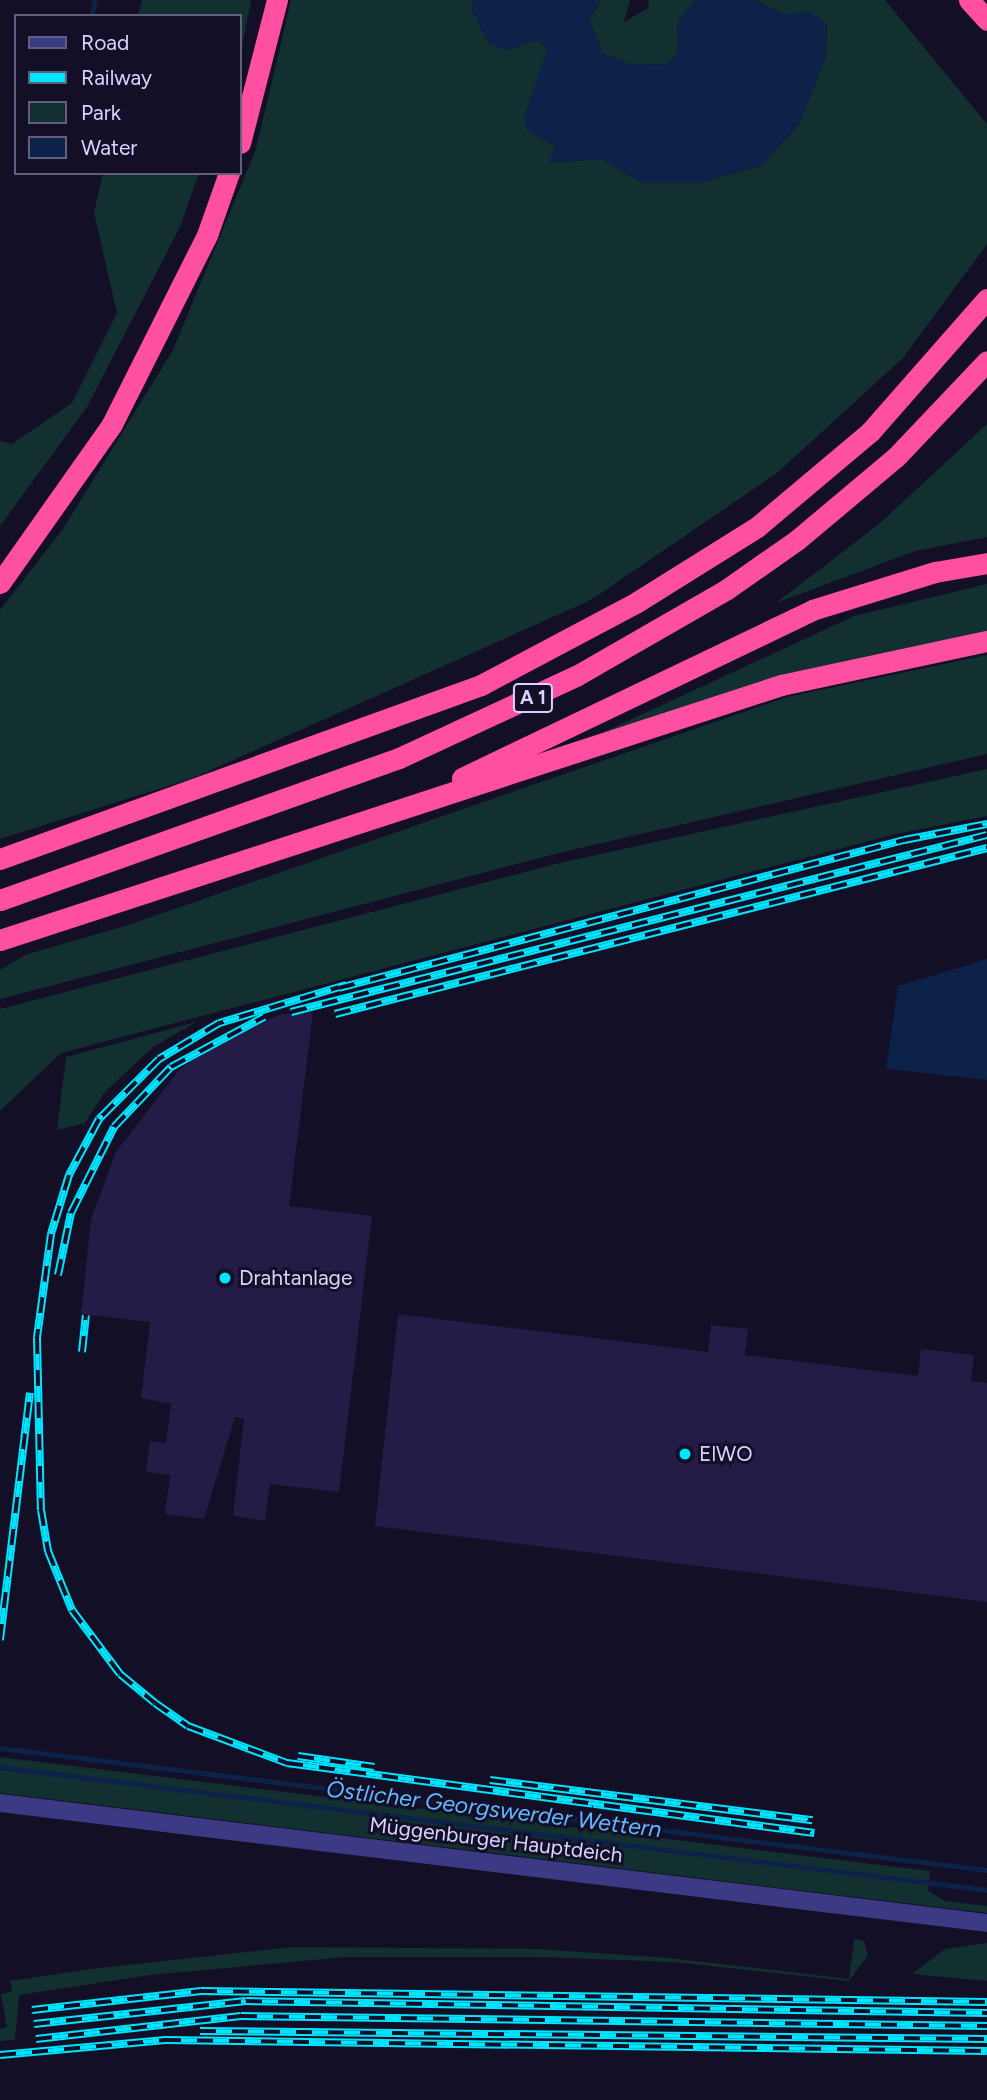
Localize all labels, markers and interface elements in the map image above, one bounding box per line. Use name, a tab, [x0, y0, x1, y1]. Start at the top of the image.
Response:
legend	[14, 14, 242, 175]
text: Road	[81, 30, 129, 55]
text: Railway	[81, 65, 152, 90]
text: Park	[81, 100, 121, 125]
text: Water	[81, 135, 137, 160]
road number: A 1	[512, 682, 554, 713]
place label: Drahtanlage	[239, 1265, 352, 1291]
marker: Drahtanlage	[217, 1270, 233, 1286]
place label: ElWO	[699, 1441, 753, 1467]
marker: ElWO	[677, 1446, 693, 1462]
water label: Östlicher Georgswerder Wettern	[325, 1775, 663, 1843]
street label: Müggenburger Hauptdeich	[368, 1812, 624, 1868]

